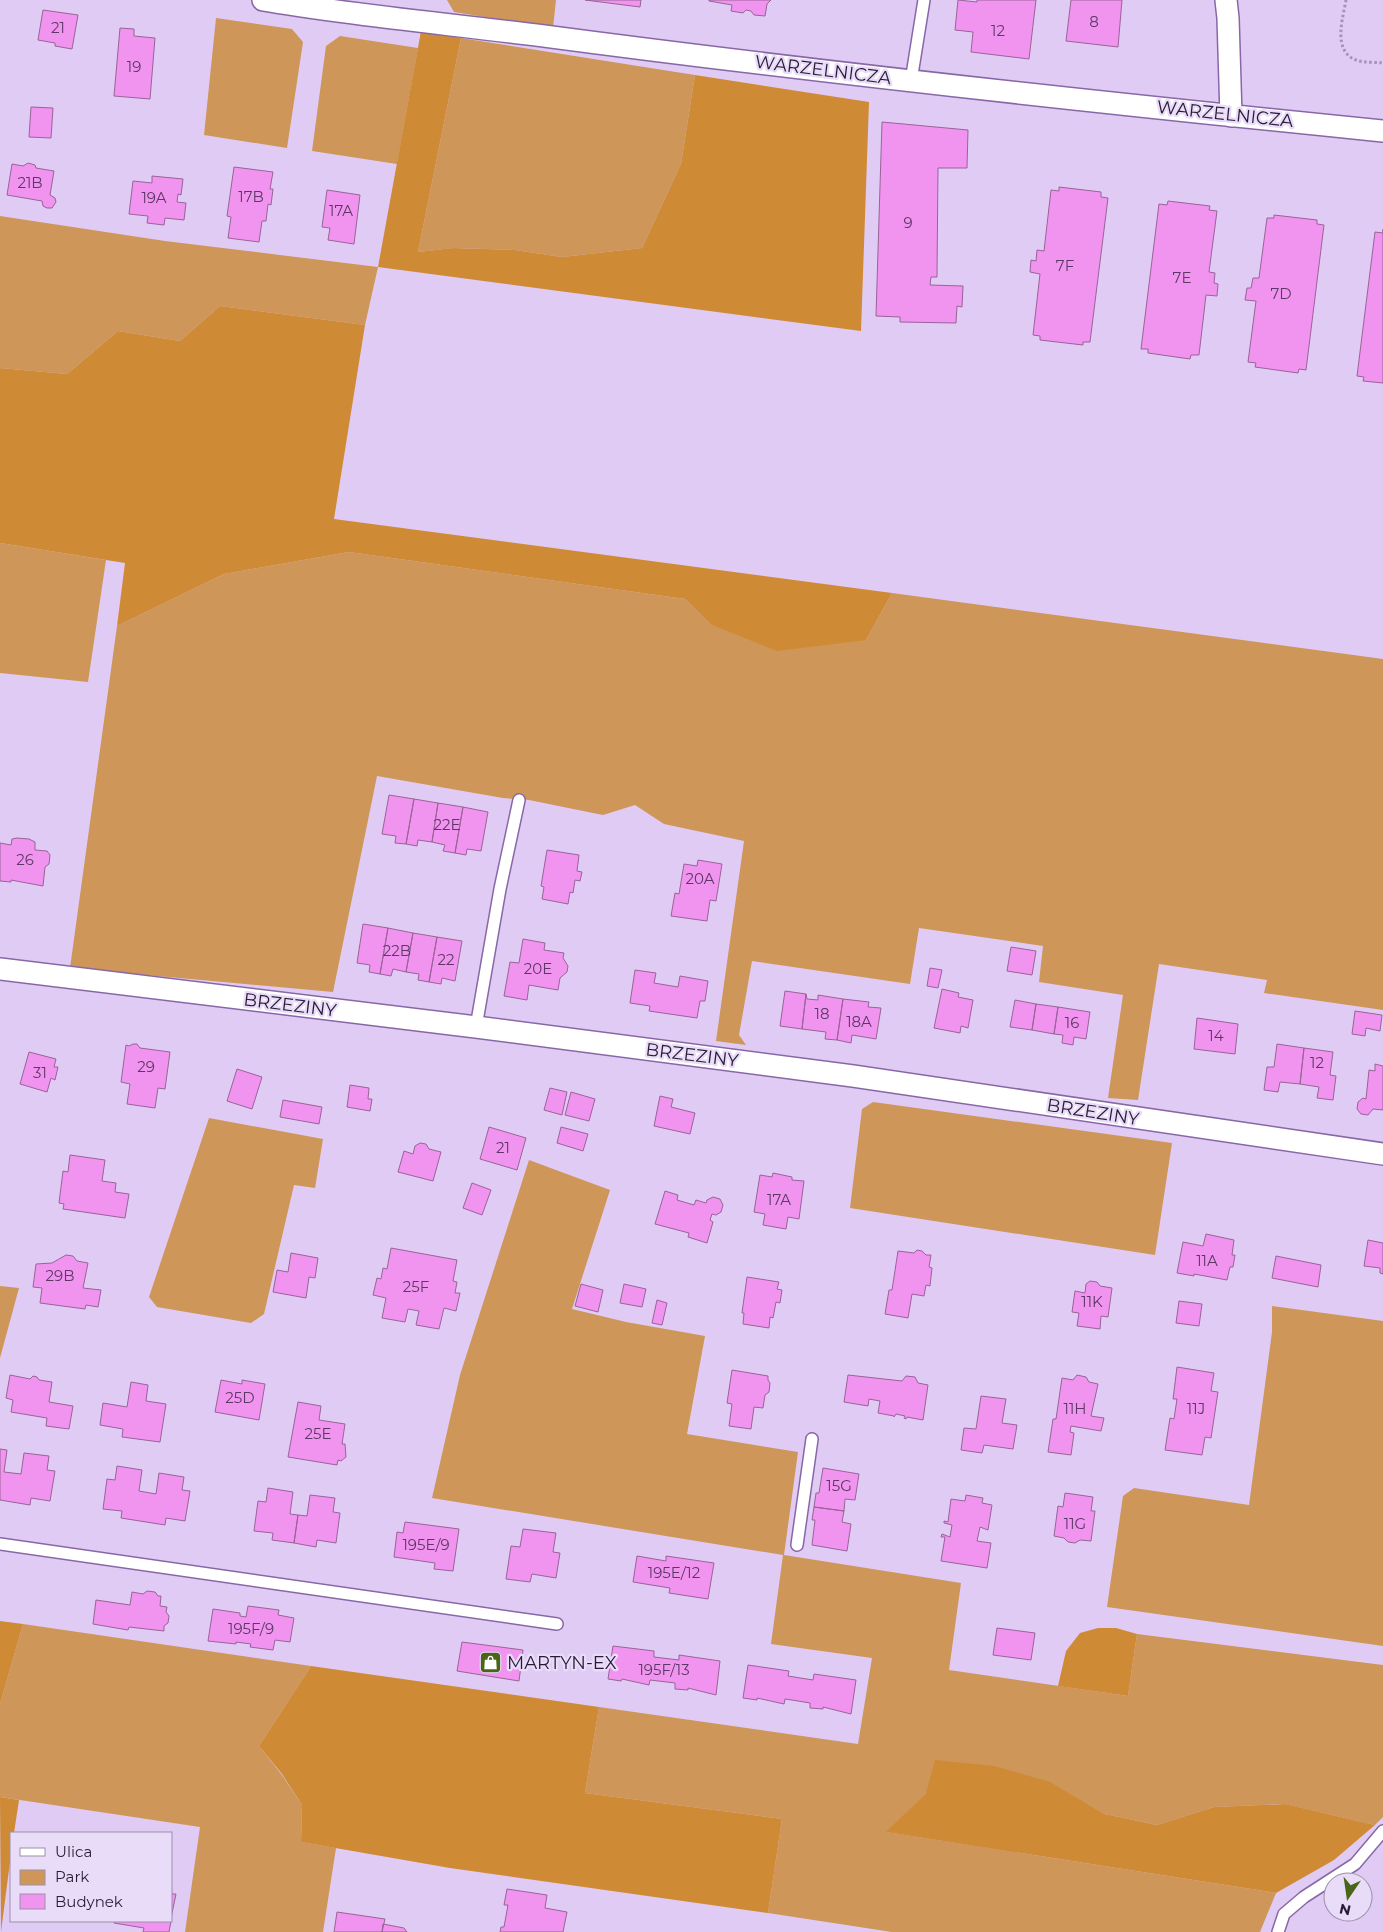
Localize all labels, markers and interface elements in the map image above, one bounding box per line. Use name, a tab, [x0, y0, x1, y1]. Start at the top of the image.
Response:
house number: 8	[1089, 12, 1099, 31]
house number: 21	[51, 18, 65, 37]
house number: 12	[991, 21, 1005, 40]
street label: WARZELNICZA	[754, 51, 892, 89]
house number: 19	[127, 57, 141, 76]
street label: WARZELNICZA	[1156, 96, 1294, 132]
house number: 21B	[17, 173, 43, 192]
house number: 17B	[238, 187, 264, 206]
house number: 19A	[141, 188, 167, 207]
house number: 17A	[329, 201, 353, 220]
house number: 9	[903, 213, 913, 232]
house number: 7F	[1056, 256, 1074, 275]
house number: 7E	[1173, 268, 1191, 287]
house number: 7D	[1270, 284, 1292, 303]
house number: 22E	[433, 815, 461, 834]
house number: 26	[16, 850, 34, 869]
house number: 20A	[685, 869, 715, 888]
house number: 22B	[383, 941, 411, 960]
house number: 22	[437, 950, 455, 969]
house number: 20E	[524, 959, 552, 978]
street label: BRZEZINY	[242, 988, 338, 1022]
house number: 18	[815, 1004, 830, 1023]
house number: 18A	[846, 1012, 872, 1031]
house number: 16	[1065, 1013, 1079, 1032]
house number: 14	[1208, 1026, 1224, 1045]
street label: BRZEZINY	[644, 1038, 740, 1072]
house number: 12	[1310, 1053, 1324, 1072]
house number: 29	[137, 1057, 155, 1076]
house number: 31	[33, 1063, 47, 1082]
street label: BRZEZINY	[1045, 1094, 1141, 1130]
house number: 21	[496, 1138, 510, 1157]
house number: 17A	[767, 1190, 791, 1209]
house number: 11A	[1196, 1251, 1218, 1270]
house number: 29B	[46, 1266, 74, 1285]
house number: 25F	[403, 1277, 429, 1296]
house number: 11K	[1081, 1292, 1103, 1311]
house number: 25D	[225, 1388, 255, 1407]
house number: 11H	[1063, 1399, 1087, 1418]
house number: 11J	[1187, 1399, 1205, 1418]
house number: 25E	[304, 1424, 332, 1443]
house number: 15G	[826, 1476, 852, 1495]
house number: 11G	[1064, 1514, 1086, 1533]
house number: 195E/9	[402, 1535, 450, 1554]
house number: 195E/12	[648, 1563, 700, 1582]
house number: 195F/9	[228, 1619, 274, 1638]
shop icon: MARTYN-EX	[479, 1651, 503, 1675]
place label: MARTYN-EX	[507, 1652, 617, 1674]
house number: 195F/13	[638, 1660, 690, 1679]
legend	[10, 1832, 172, 1922]
text: Ulica	[55, 1842, 92, 1861]
text: Park	[55, 1867, 89, 1886]
north arrow	[1323, 1872, 1373, 1922]
text: Budynek	[55, 1892, 123, 1911]
text: N	[1338, 1900, 1353, 1920]

